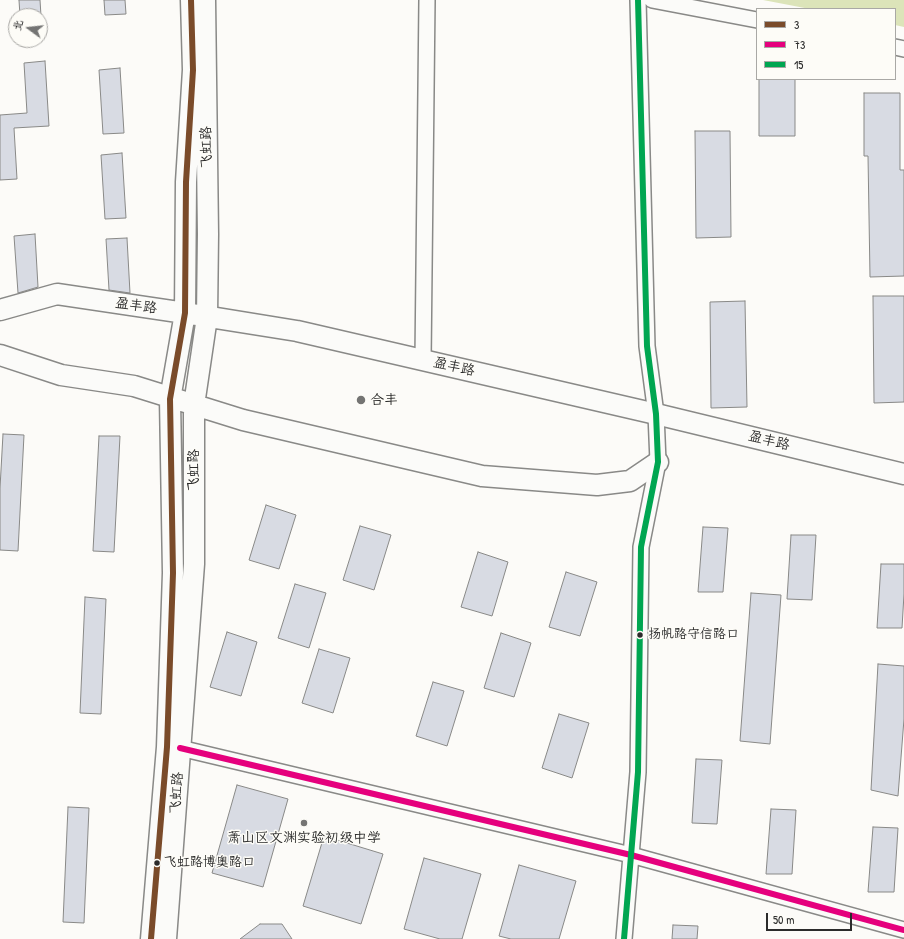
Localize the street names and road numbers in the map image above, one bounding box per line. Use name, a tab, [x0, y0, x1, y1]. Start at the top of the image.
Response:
street label: 飞虹路	[198, 126, 216, 168]
street label: 盈丰路	[114, 295, 158, 317]
street label: 盈丰路	[432, 354, 476, 380]
street label: 盈丰路	[747, 428, 791, 454]
street label: 飞虹路	[186, 449, 202, 491]
street label: 飞虹路	[167, 771, 187, 815]

